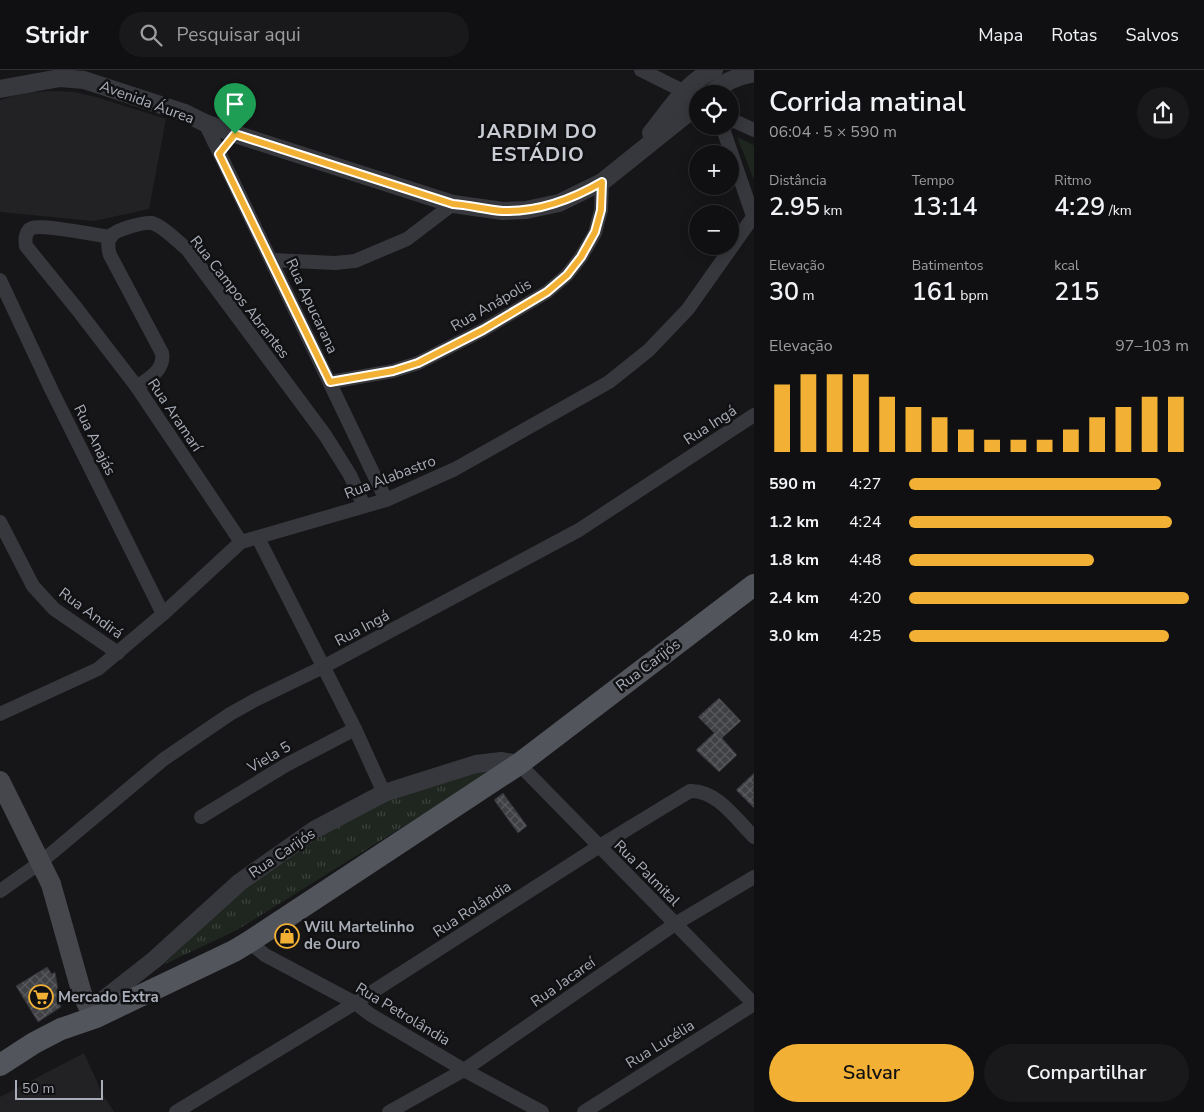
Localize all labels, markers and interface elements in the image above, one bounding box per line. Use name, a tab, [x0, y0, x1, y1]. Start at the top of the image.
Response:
search box	[119, 12, 469, 57]
text: Stridr	[25, 19, 89, 51]
icon: search	[137, 21, 165, 49]
text: Pesquisar aqui	[177, 22, 301, 48]
text: Mapa	[978, 23, 1023, 47]
text: Rotas	[1051, 23, 1097, 47]
text: Salvos	[1125, 23, 1179, 47]
street label: Avenida Áurea	[97, 76, 197, 128]
pin	[214, 83, 256, 134]
text: Corrida matinal	[769, 83, 965, 121]
map controls	[689, 85, 739, 255]
button: locate	[689, 85, 739, 135]
button: share	[1137, 87, 1189, 139]
icon: arrive	[221, 90, 249, 118]
district label: JARDIM DO ESTÁDIO	[477, 118, 598, 168]
text: 06:04 · 5 × 590 m	[769, 121, 897, 143]
button: +	[689, 145, 739, 195]
text: Distância	[769, 171, 827, 190]
text: Tempo	[912, 171, 954, 190]
text: Ritmo	[1054, 171, 1092, 190]
text: 2.95	[769, 190, 820, 224]
text: 13:14	[912, 190, 978, 224]
text: 4:29	[1054, 190, 1105, 224]
text: km	[820, 201, 843, 220]
text: /km	[1105, 201, 1132, 220]
button: −	[689, 205, 739, 255]
street label: Rua Campos Abrantes	[186, 231, 294, 363]
street label: Rua Apucarana	[281, 255, 343, 357]
text: Elevação	[769, 256, 825, 275]
text: Batimentos	[912, 256, 983, 275]
text: kcal	[1054, 256, 1079, 275]
street label: Rua Anápolis	[447, 274, 535, 336]
text: 30	[769, 275, 799, 309]
text: 161	[912, 275, 957, 309]
text: 215	[1054, 275, 1099, 309]
text: m	[799, 286, 815, 305]
text: bpm	[957, 286, 989, 305]
text: Elevação	[769, 335, 833, 357]
text: 97–103 m	[1115, 335, 1189, 357]
street label: Rua Aramarí	[143, 375, 208, 457]
street label: Rua Ingá	[680, 400, 740, 450]
street label: Rua Anajás	[69, 401, 121, 479]
street label: Rua Alabastro	[341, 450, 439, 504]
text: 590 m	[769, 473, 816, 495]
text: 4:27	[849, 473, 881, 495]
text: 1.2 km	[769, 511, 819, 533]
text: 4:24	[849, 511, 881, 533]
text: 1.8 km	[769, 549, 819, 571]
text: 4:48	[849, 549, 881, 571]
street label: Rua Andirá	[55, 583, 127, 643]
text: 2.4 km	[769, 587, 819, 609]
text: 4:20	[849, 587, 881, 609]
street label: Rua Ingá	[331, 605, 393, 651]
text: 3.0 km	[769, 625, 819, 647]
text: 4:25	[849, 625, 881, 647]
street label: Rua Carijós	[612, 634, 684, 696]
street label: Viela 5	[243, 737, 294, 778]
street label: Rua Carijós	[245, 823, 319, 883]
street label: Rua Palmital	[610, 836, 685, 911]
street label: Rua Rolândia	[429, 876, 515, 942]
place label: Will Martelinho de Ouro	[304, 917, 415, 954]
shop icon: Will Martelinho de Ouro	[274, 923, 300, 949]
street label: Rua Jacareí	[527, 952, 601, 1012]
street label: Rua Petrolândia	[352, 978, 454, 1050]
supermarket icon: Mercado Extra	[28, 984, 54, 1010]
place label: Mercado Extra	[58, 987, 159, 1007]
street label: Rua Lucélia	[622, 1015, 698, 1073]
button: Salvar	[769, 1044, 974, 1102]
button: Compartilhar	[984, 1044, 1189, 1102]
scale bar	[15, 1077, 102, 1100]
text: 50 m	[22, 1079, 54, 1098]

